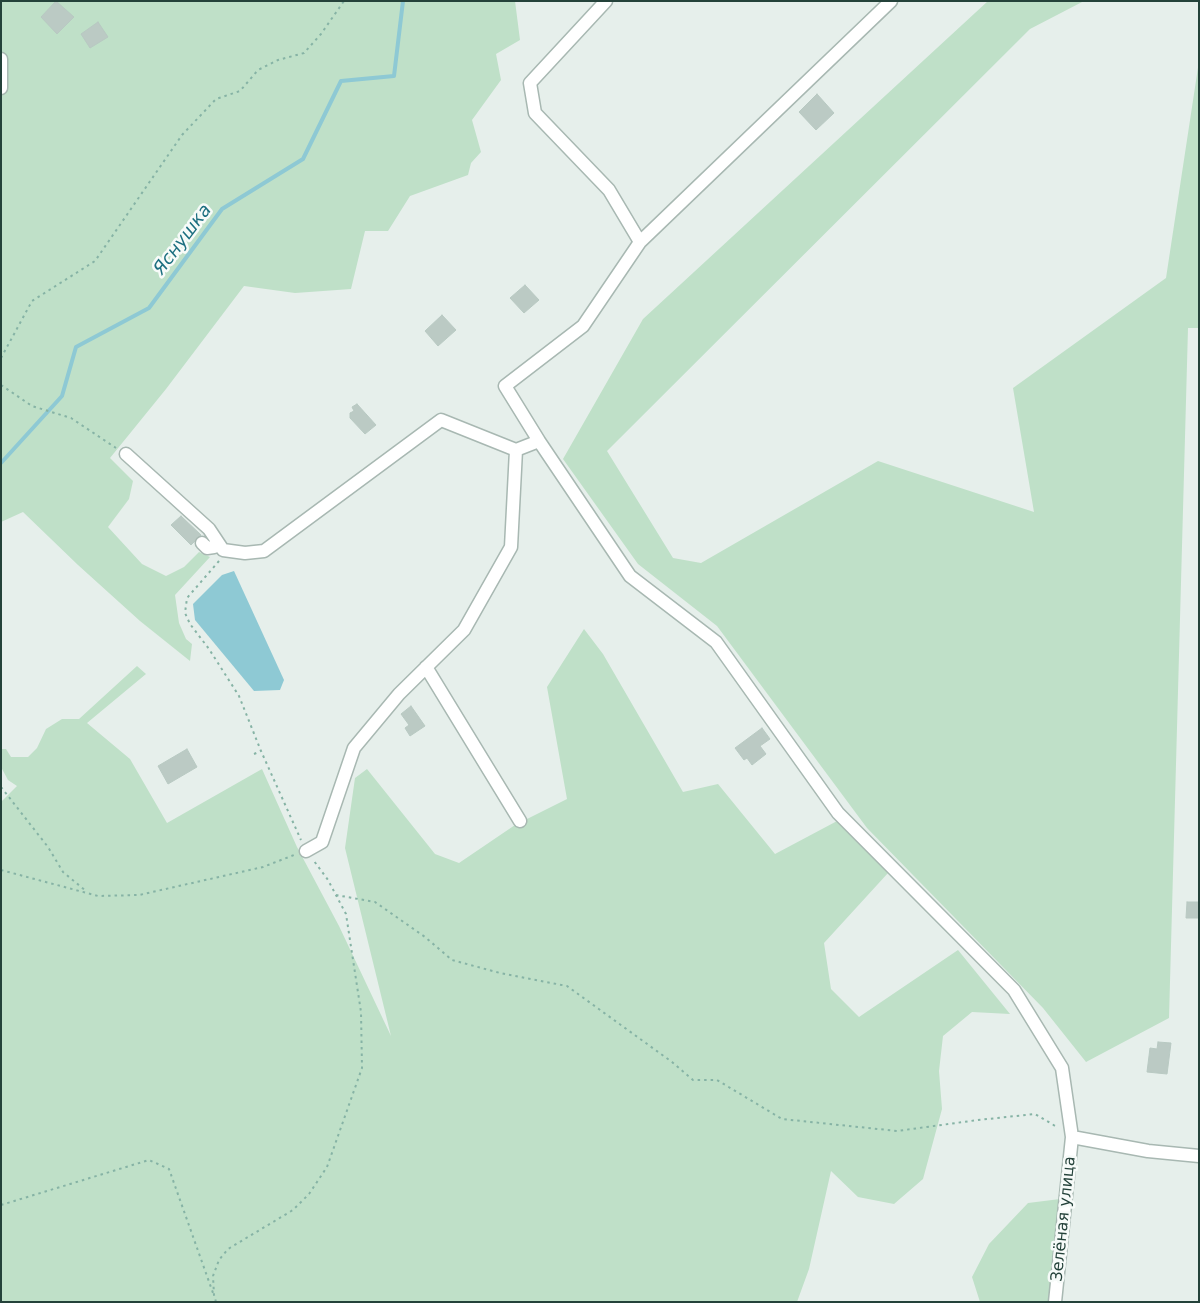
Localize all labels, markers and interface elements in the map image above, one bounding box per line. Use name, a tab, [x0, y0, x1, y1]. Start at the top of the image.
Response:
water label: Яснушка	[149, 200, 217, 280]
street label: Зелёная улица	[1048, 1155, 1080, 1283]

